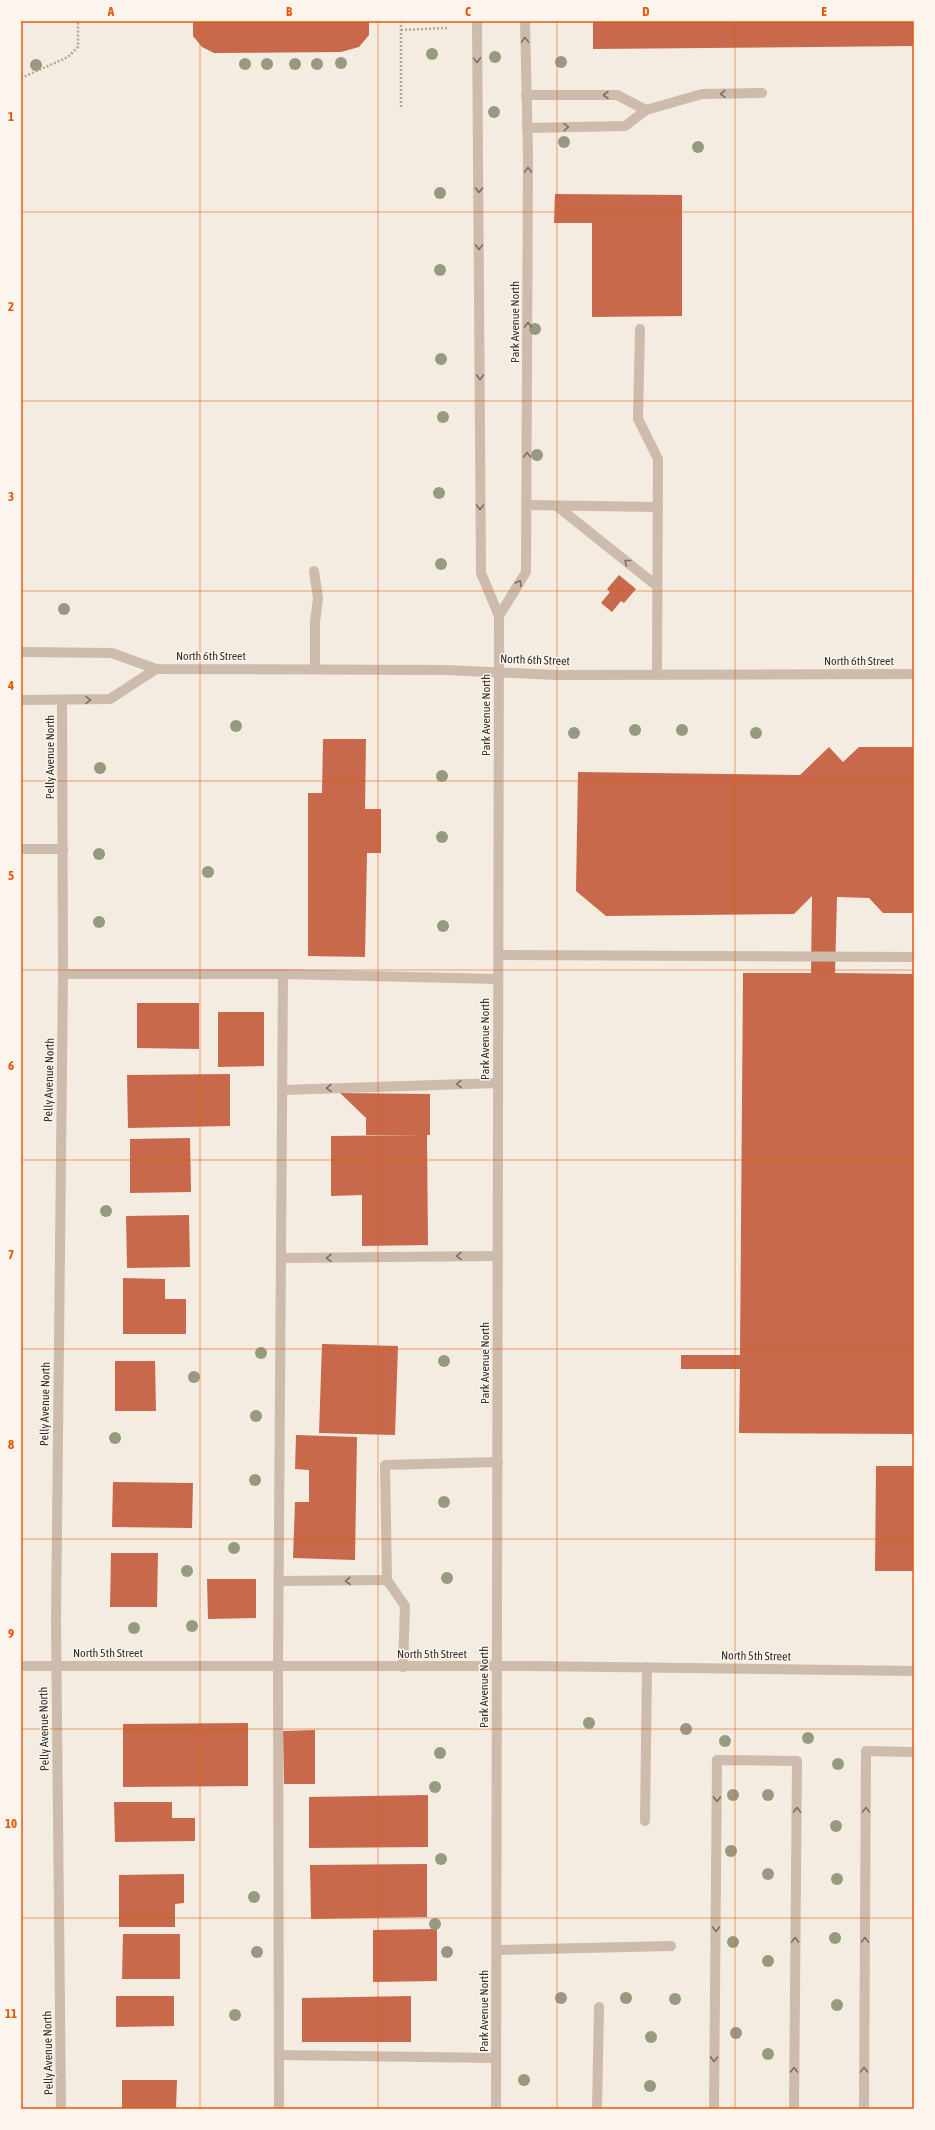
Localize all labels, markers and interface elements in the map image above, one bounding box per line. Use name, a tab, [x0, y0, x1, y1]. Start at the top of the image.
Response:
text: A	[107, 4, 115, 19]
text: B	[286, 4, 293, 19]
text: C	[465, 4, 471, 19]
text: D	[642, 4, 650, 19]
text: E	[821, 4, 827, 19]
one-way arrow	[521, 37, 529, 43]
one-way arrow	[473, 57, 481, 63]
one-way arrow	[720, 89, 726, 98]
one-way arrow	[603, 91, 609, 99]
text: 1	[8, 109, 14, 124]
one-way arrow	[563, 123, 569, 131]
one-way arrow	[524, 167, 532, 173]
one-way arrow	[475, 187, 483, 193]
one-way arrow	[475, 244, 483, 250]
street label: Park Avenue North	[508, 281, 522, 363]
text: 2	[8, 299, 14, 314]
one-way arrow	[524, 322, 532, 328]
one-way arrow	[476, 374, 484, 380]
one-way arrow	[523, 452, 531, 458]
text: 3	[8, 489, 14, 504]
one-way arrow	[476, 504, 484, 510]
one-way arrow	[624, 559, 631, 566]
one-way arrow	[515, 580, 522, 587]
street label: North 6th Street	[176, 649, 247, 663]
street label: North 6th Street	[500, 652, 571, 668]
street label: North 6th Street	[824, 654, 895, 668]
street label: Park Avenue North	[479, 674, 493, 756]
text: 4	[7, 678, 14, 693]
one-way arrow	[85, 696, 91, 704]
street label: Pelly Avenue North	[43, 715, 57, 799]
text: 5	[8, 868, 14, 883]
street label: Park Avenue North	[478, 998, 492, 1080]
street label: Pelly Avenue North	[41, 1038, 57, 1122]
text: 6	[8, 1058, 14, 1073]
one-way arrow	[456, 1080, 462, 1088]
one-way arrow	[326, 1084, 332, 1092]
text: 7	[8, 1247, 14, 1262]
one-way arrow	[456, 1252, 462, 1261]
one-way arrow	[326, 1254, 332, 1262]
street label: Park Avenue North	[478, 1322, 492, 1404]
street label: Pelly Avenue North	[37, 1362, 53, 1446]
text: 8	[8, 1437, 14, 1452]
one-way arrow	[345, 1577, 351, 1585]
text: 9	[8, 1626, 14, 1641]
street label: North 5th Street	[73, 1646, 144, 1660]
street label: Park Avenue North	[477, 1646, 491, 1728]
street label: North 5th Street	[397, 1647, 468, 1661]
street label: North 5th Street	[721, 1648, 792, 1664]
street label: Pelly Avenue North	[36, 1687, 52, 1771]
one-way arrow	[713, 1796, 721, 1802]
one-way arrow	[793, 1807, 801, 1813]
one-way arrow	[862, 1807, 870, 1813]
text: 10	[5, 1816, 17, 1831]
one-way arrow	[712, 1926, 720, 1932]
one-way arrow	[791, 1937, 799, 1943]
one-way arrow	[861, 1937, 869, 1943]
street label: Park Avenue North	[477, 1970, 491, 2052]
text: 11	[5, 2006, 17, 2021]
street label: Pelly Avenue North	[40, 2011, 56, 2095]
one-way arrow	[710, 2056, 718, 2062]
one-way arrow	[790, 2067, 798, 2073]
one-way arrow	[860, 2067, 869, 2073]

